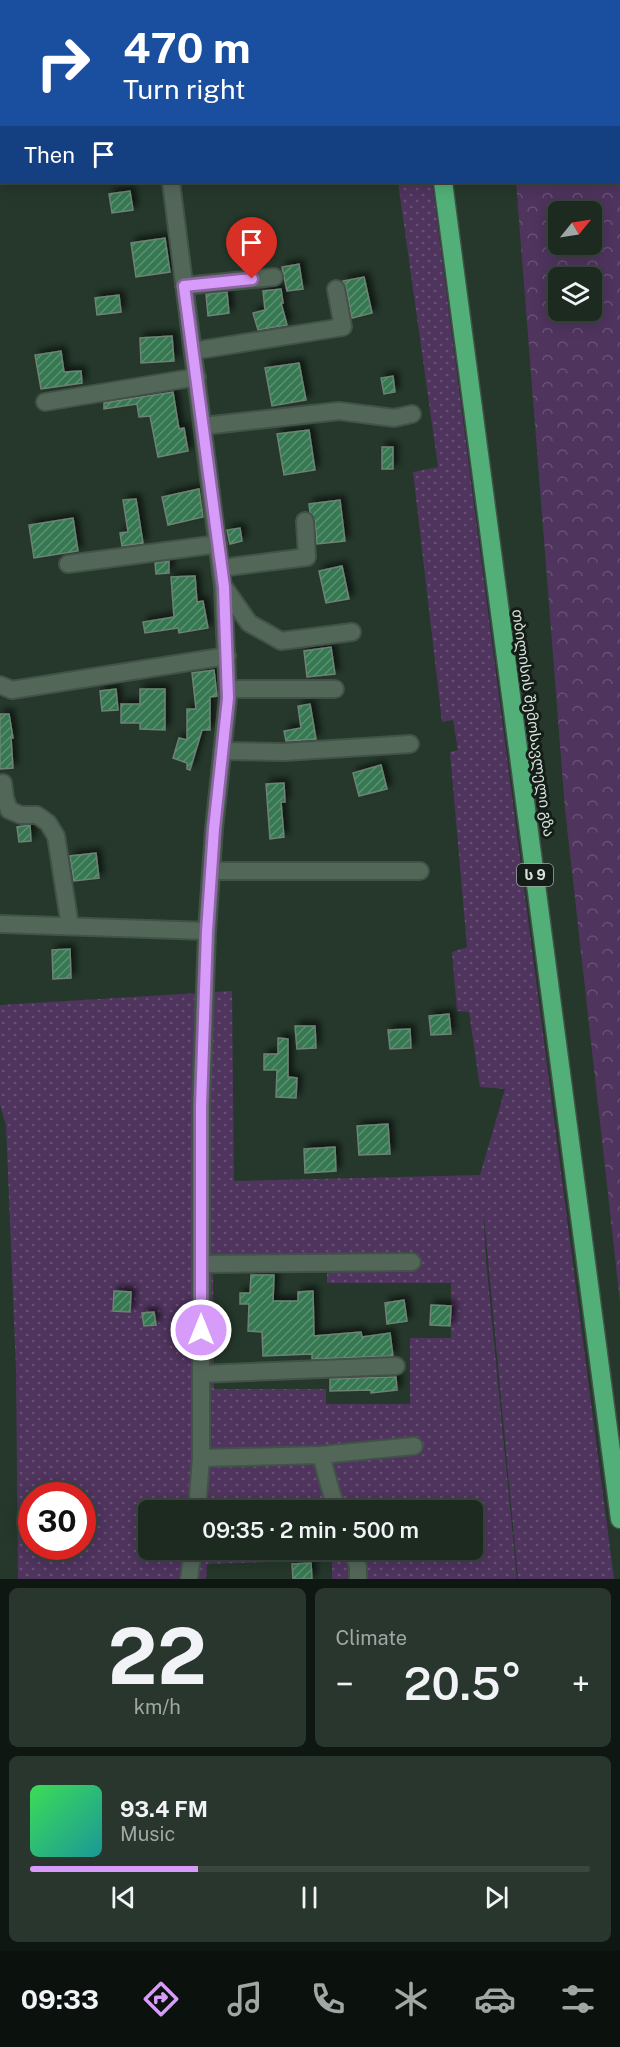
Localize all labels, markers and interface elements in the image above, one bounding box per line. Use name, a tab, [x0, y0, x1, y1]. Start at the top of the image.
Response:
text: 470 m	[123, 23, 251, 72]
icon: right	[24, 24, 102, 102]
text: Turn right	[123, 73, 246, 105]
icon: arrive	[87, 138, 120, 171]
text: Then	[24, 142, 75, 168]
north arrow	[548, 201, 602, 255]
map controls	[548, 201, 602, 321]
pin	[226, 217, 277, 279]
icon: arrive	[235, 226, 268, 259]
button: layers	[548, 267, 602, 321]
street label: თბილისის შემოსავლელი გზა	[508, 608, 558, 838]
road number: ს 9	[517, 864, 553, 886]
position arrow	[169, 1298, 233, 1362]
speed limit sign: 30	[18, 1482, 96, 1560]
text: 09:35 · 2 min · 500 m	[202, 1517, 419, 1543]
text: 22	[108, 1610, 207, 1702]
text: Climate	[336, 1626, 407, 1650]
text: 20.5°	[404, 1657, 522, 1710]
text: −	[336, 1665, 354, 1703]
text: +	[572, 1665, 590, 1703]
text: km/h	[134, 1695, 181, 1719]
text: 93.4 FM	[120, 1796, 208, 1822]
text: Music	[120, 1822, 175, 1846]
icon: previous	[107, 1881, 140, 1914]
icon: pause	[293, 1881, 326, 1914]
icon: next	[480, 1881, 513, 1914]
icon: directions	[140, 1978, 182, 2020]
icon: music	[224, 1978, 266, 2020]
icon: phone	[307, 1978, 349, 2020]
icon: climate	[390, 1978, 432, 2020]
icon: car	[474, 1978, 516, 2020]
icon: filters	[557, 1978, 599, 2020]
text: 09:33	[21, 1983, 99, 2015]

